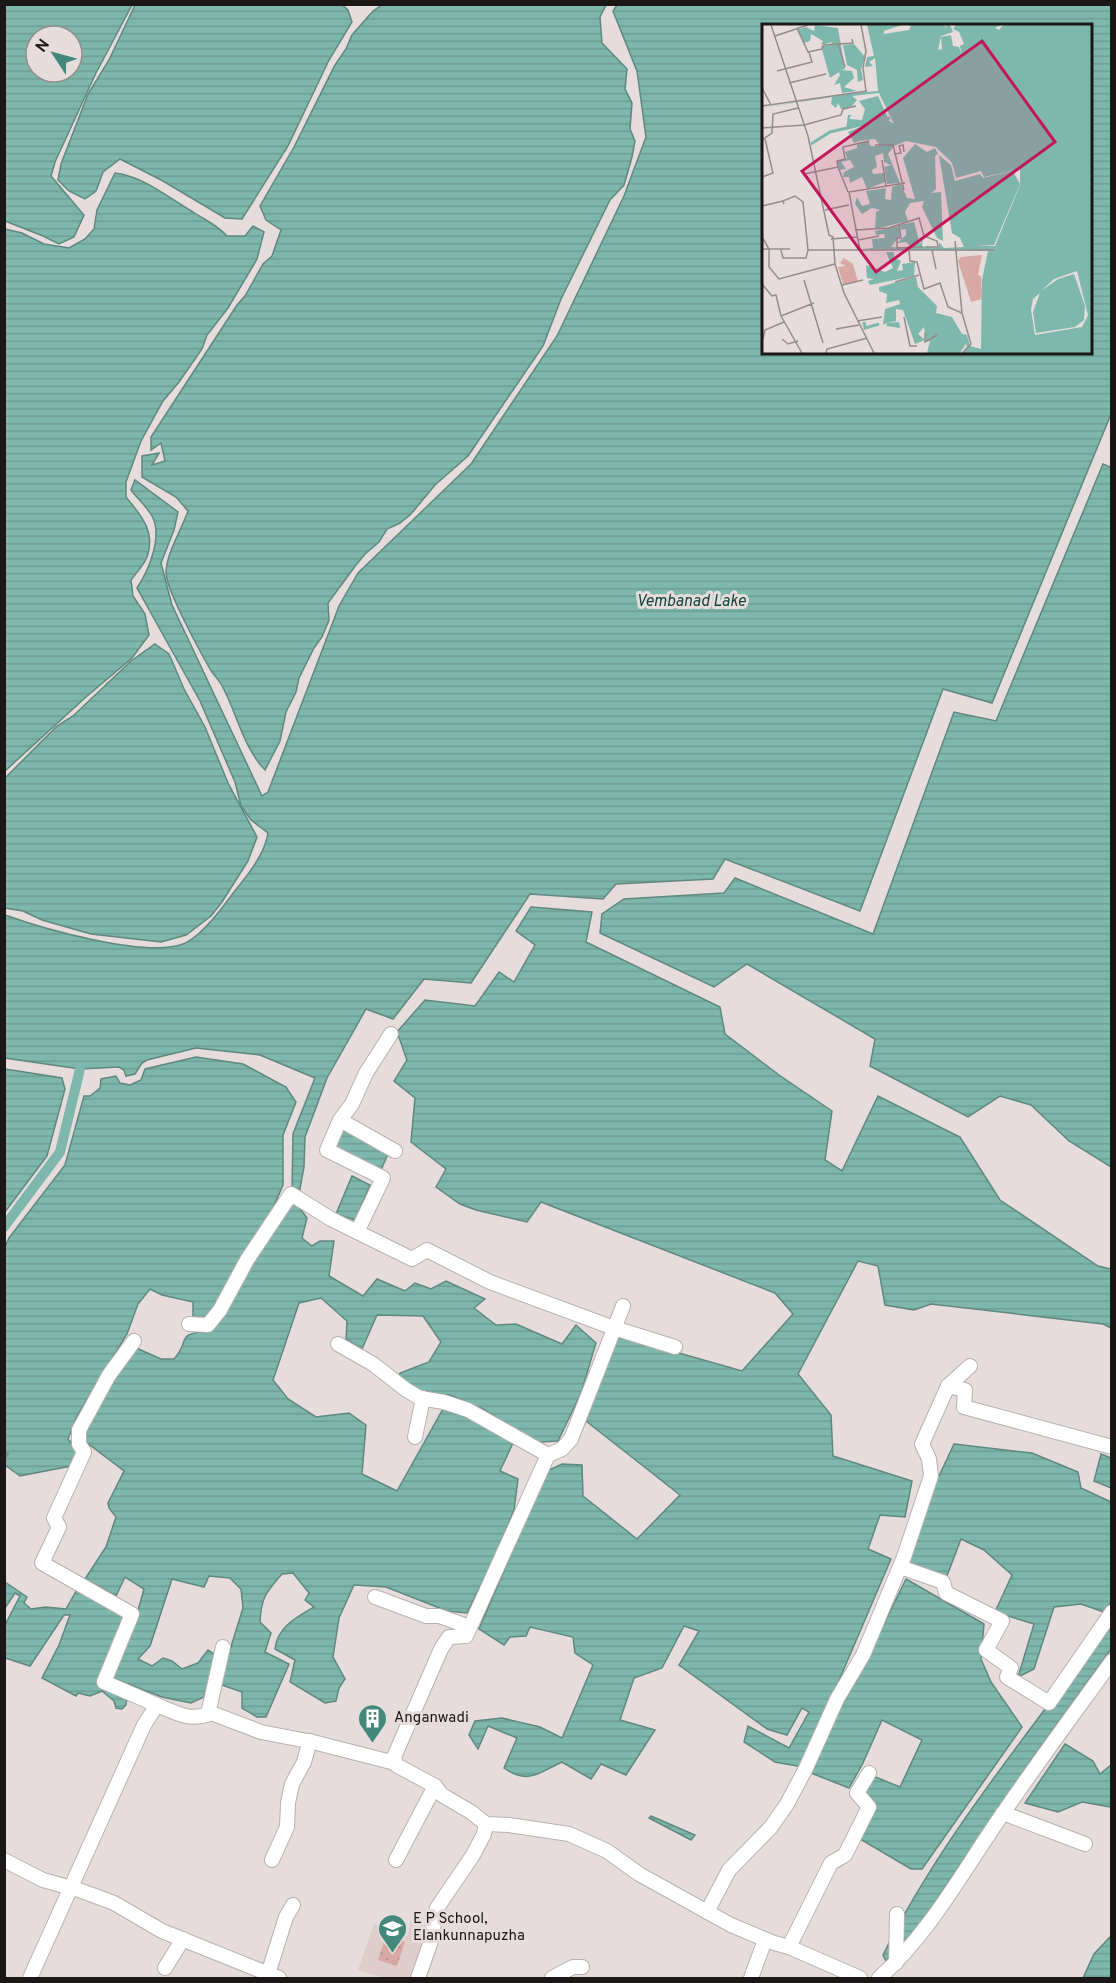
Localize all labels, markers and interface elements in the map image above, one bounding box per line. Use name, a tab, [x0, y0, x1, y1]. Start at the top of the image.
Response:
north arrow	[24, 24, 84, 84]
inset map	[762, 24, 1092, 354]
text: N	[32, 36, 55, 57]
water label: Vembanad Lake	[636, 592, 746, 612]
building icon: Anganwadi	[357, 1702, 389, 1744]
place label: Anganwadi	[394, 1709, 469, 1728]
place label: E P School, Elankunnapuzha	[413, 1910, 525, 1946]
school or university icon: E P School, Elankunnapuzha	[376, 1912, 408, 1954]

